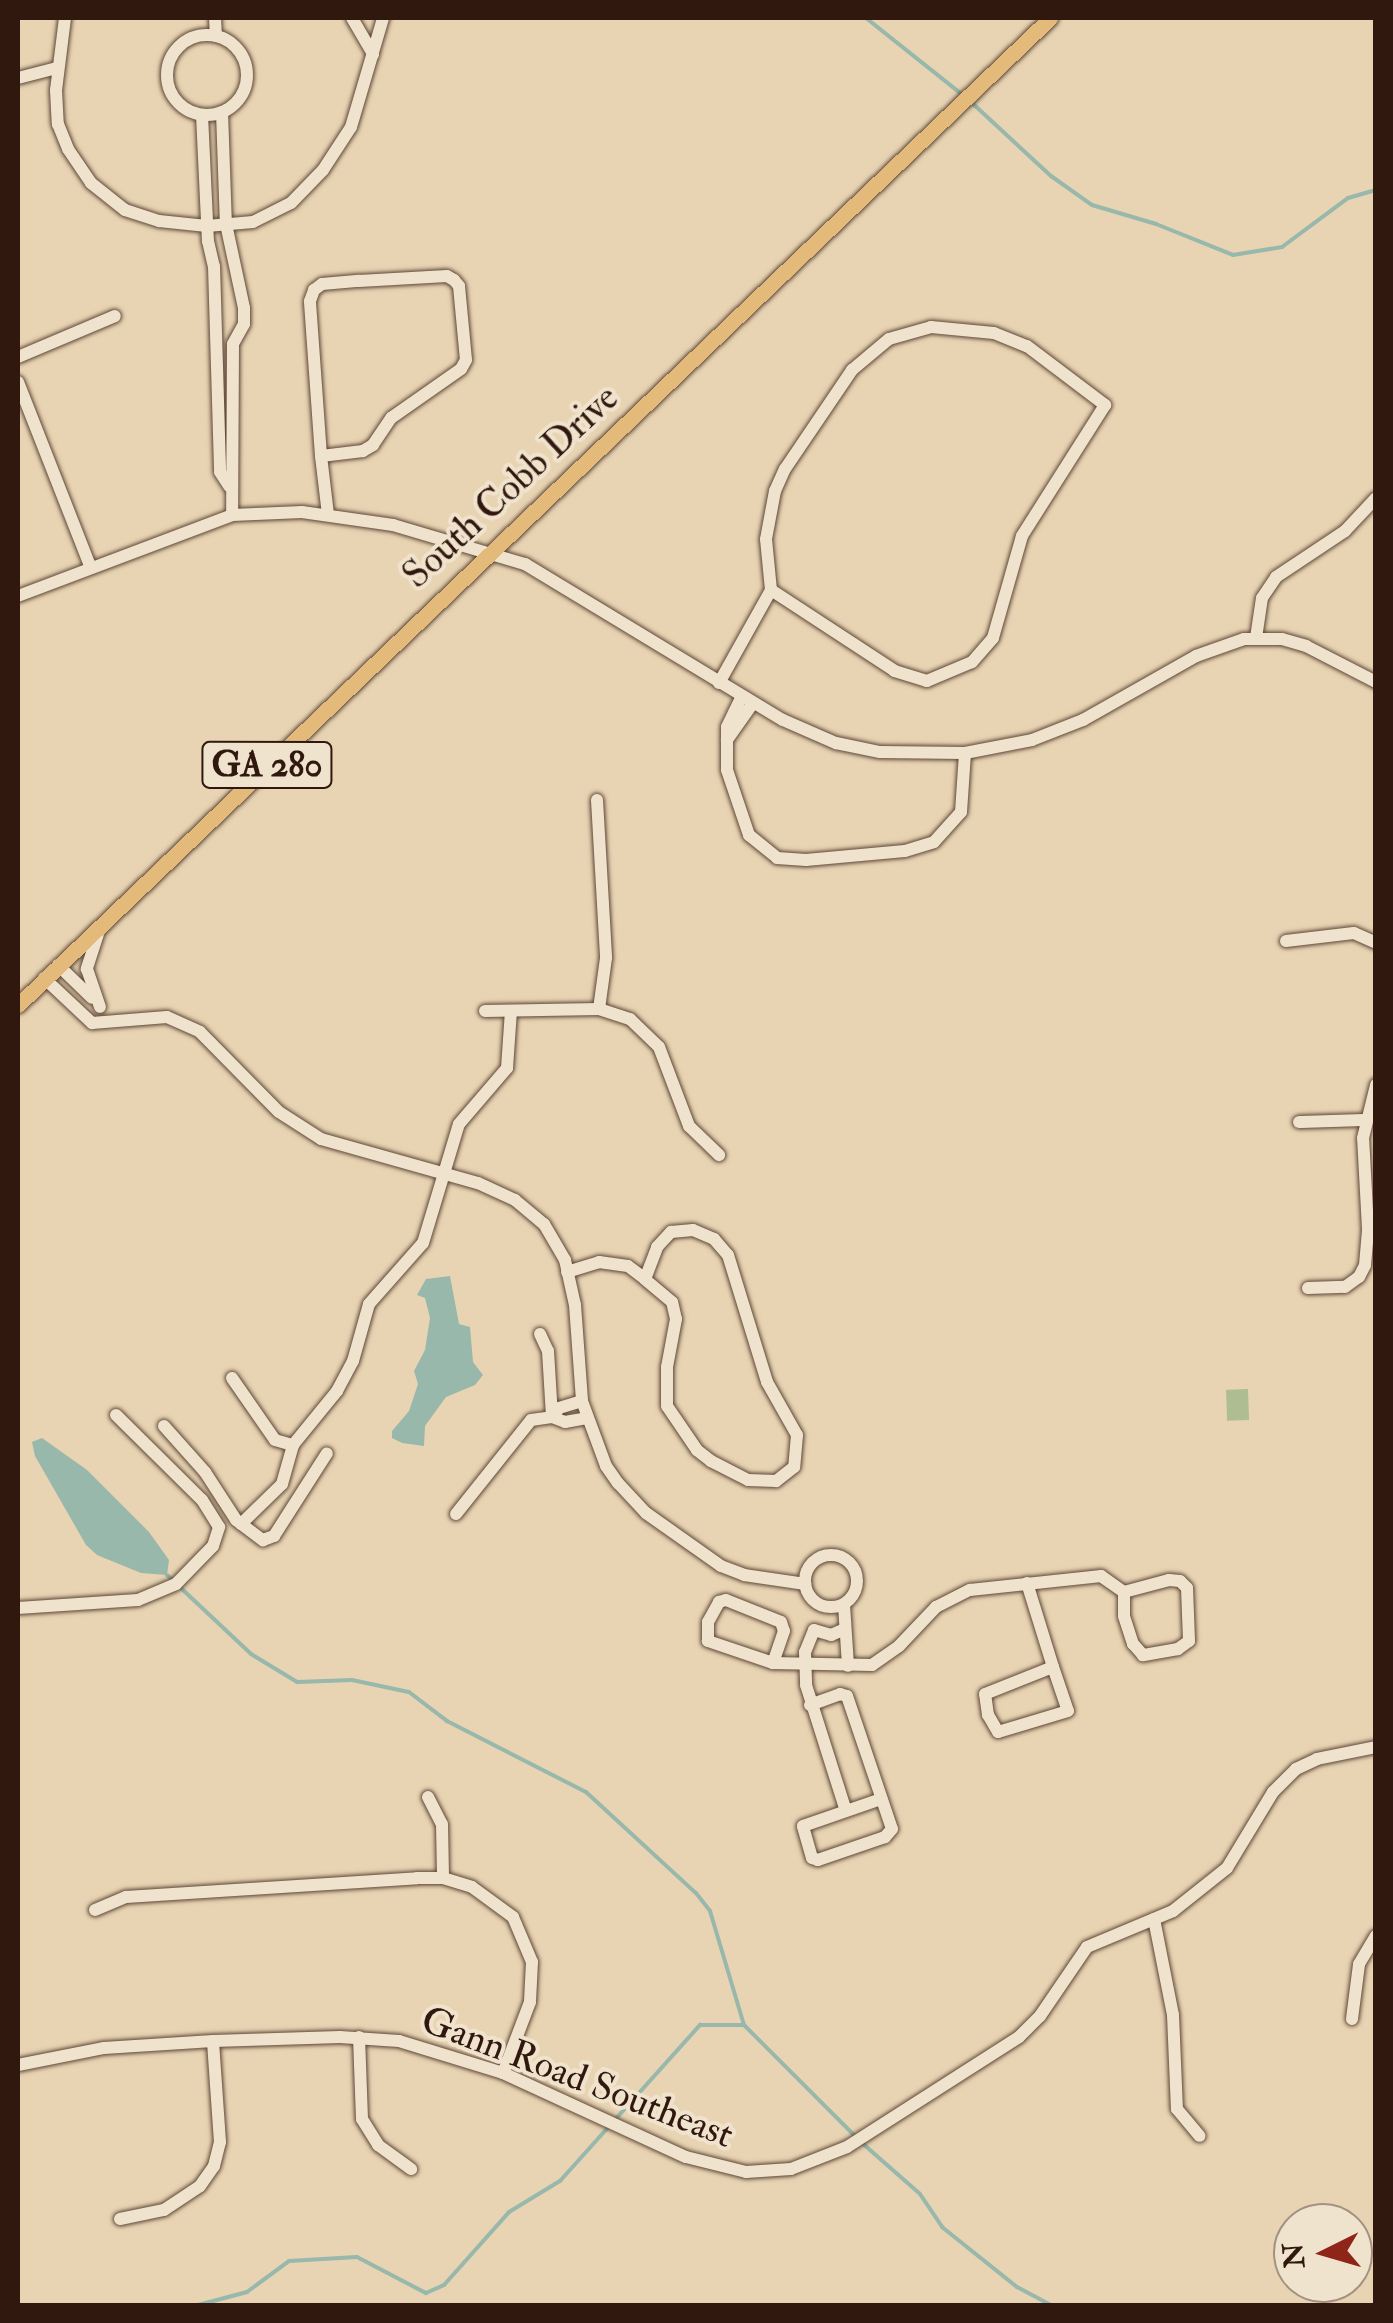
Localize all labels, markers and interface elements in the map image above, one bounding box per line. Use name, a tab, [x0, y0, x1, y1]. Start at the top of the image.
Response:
street label: South Cobb Drive	[394, 376, 628, 598]
road number: GA 280	[200, 735, 334, 795]
street label: Gann Road Southeast	[415, 1998, 739, 2158]
north arrow	[1273, 2203, 1373, 2303]
text: N	[1276, 2241, 1313, 2270]

